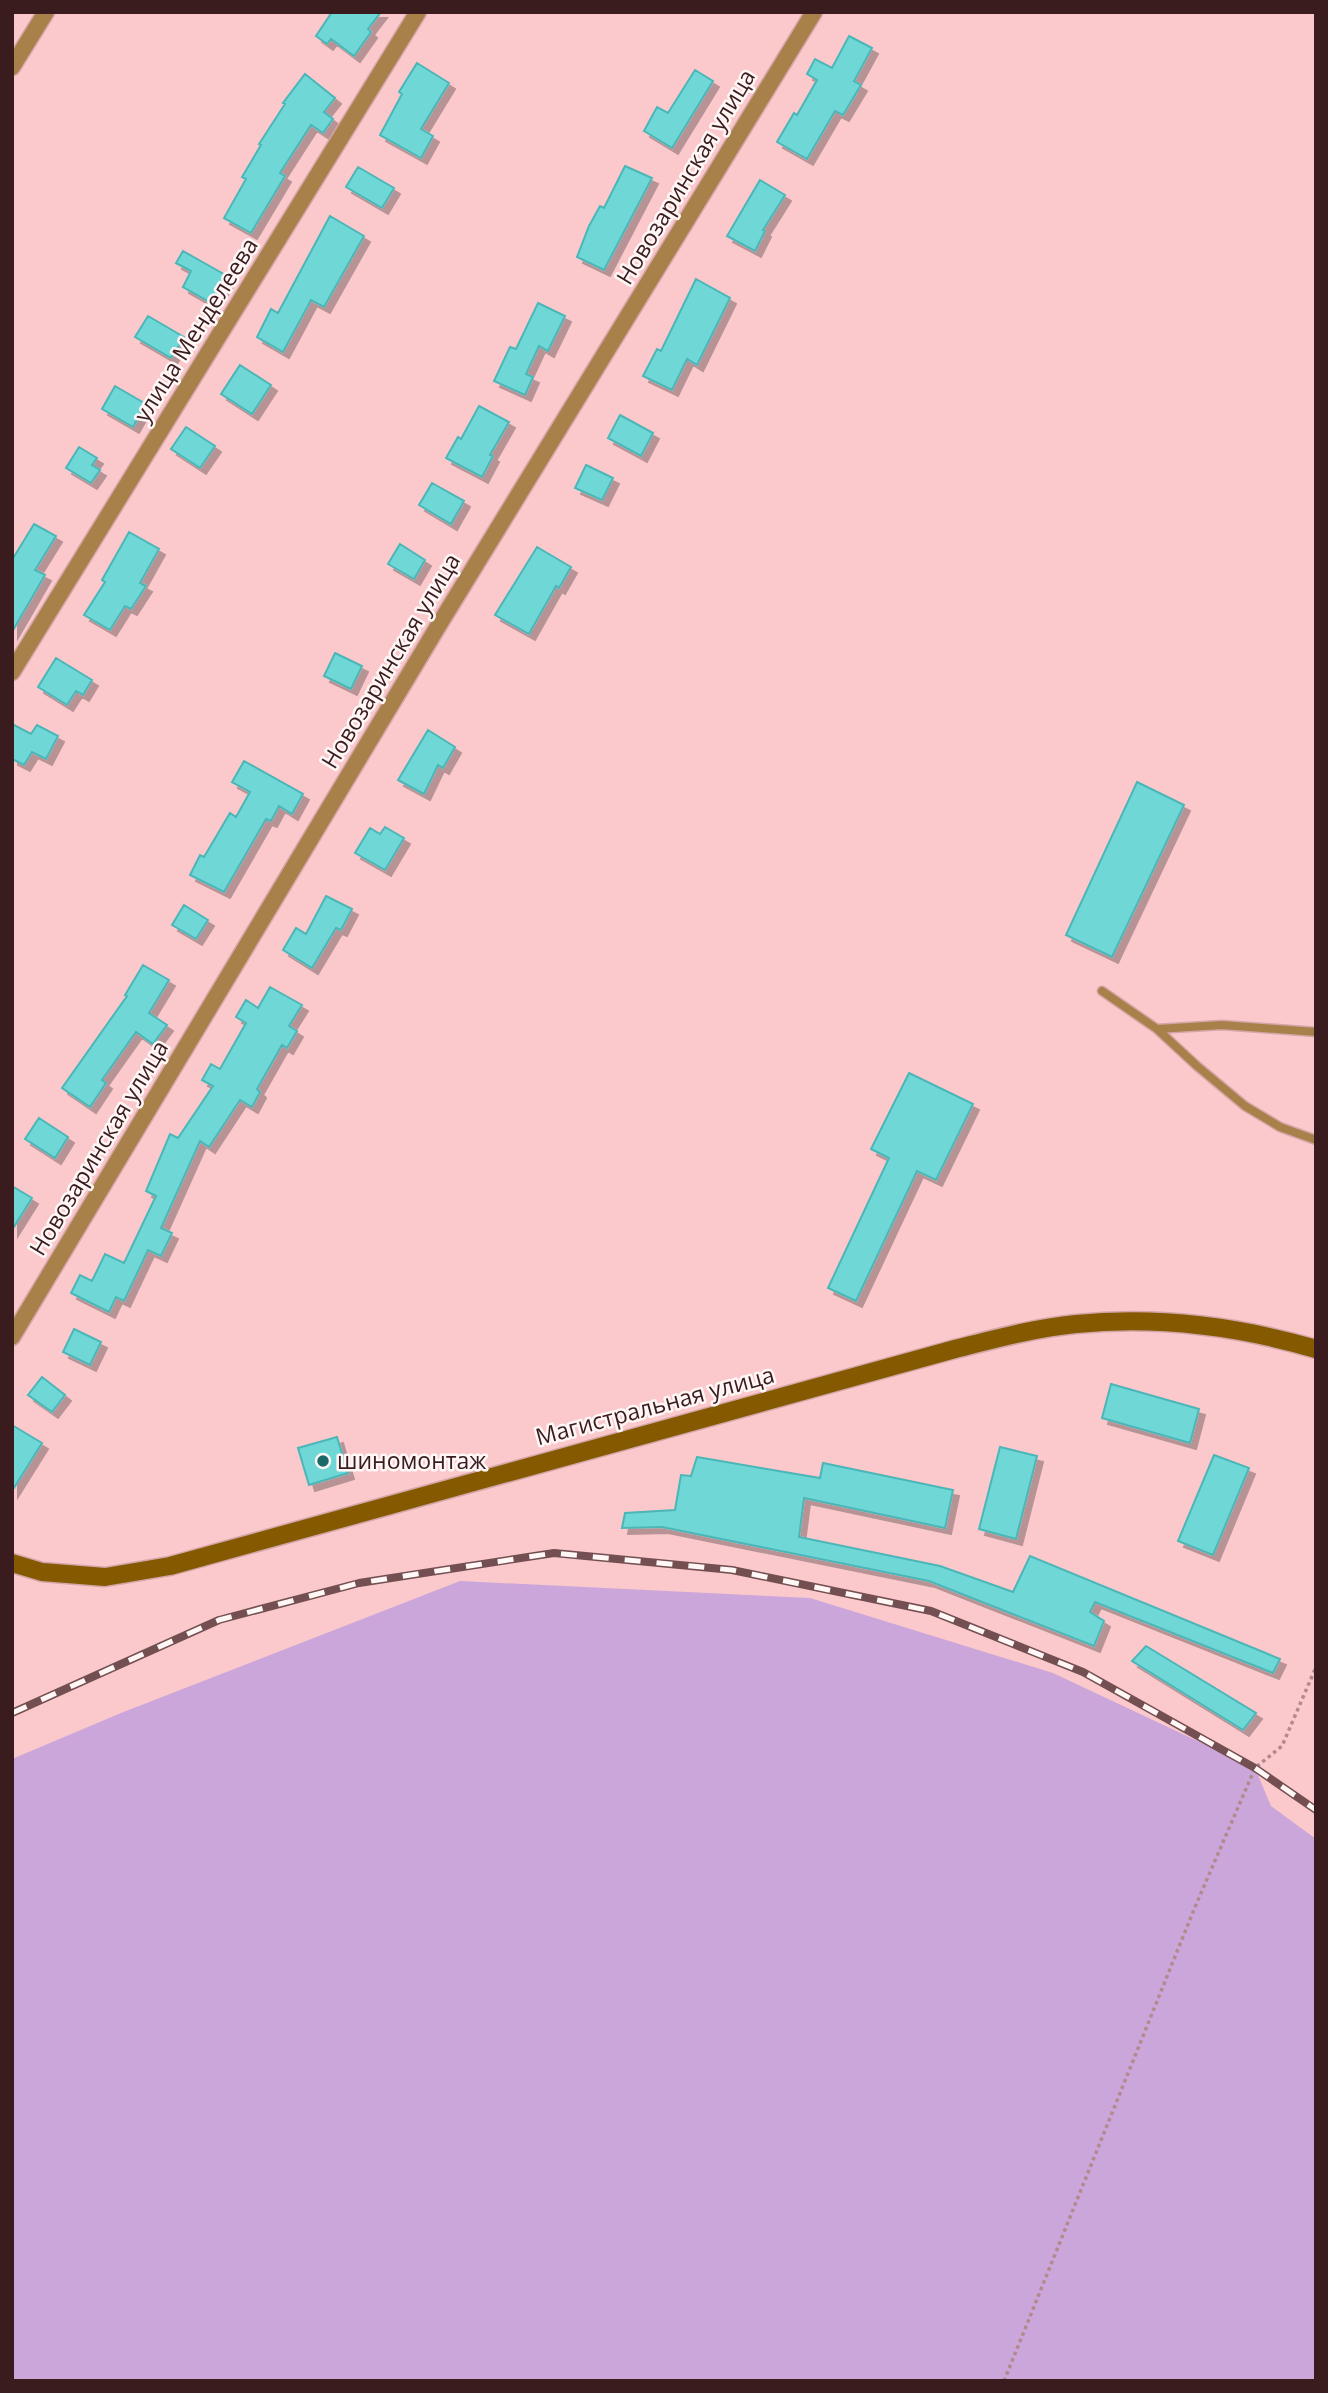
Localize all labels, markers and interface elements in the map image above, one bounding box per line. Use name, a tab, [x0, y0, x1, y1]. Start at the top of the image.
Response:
street label: Новозаринская улица	[608, 63, 762, 290]
street label: улица Менделеева	[125, 231, 265, 428]
street label: Новозаринская улица	[313, 547, 467, 774]
street label: Новозаринская улица	[21, 1034, 175, 1261]
street label: Магистральная улица	[532, 1358, 778, 1452]
place label: шиномонтаж	[337, 1444, 486, 1476]
marker: шиномонтаж	[315, 1453, 331, 1469]

